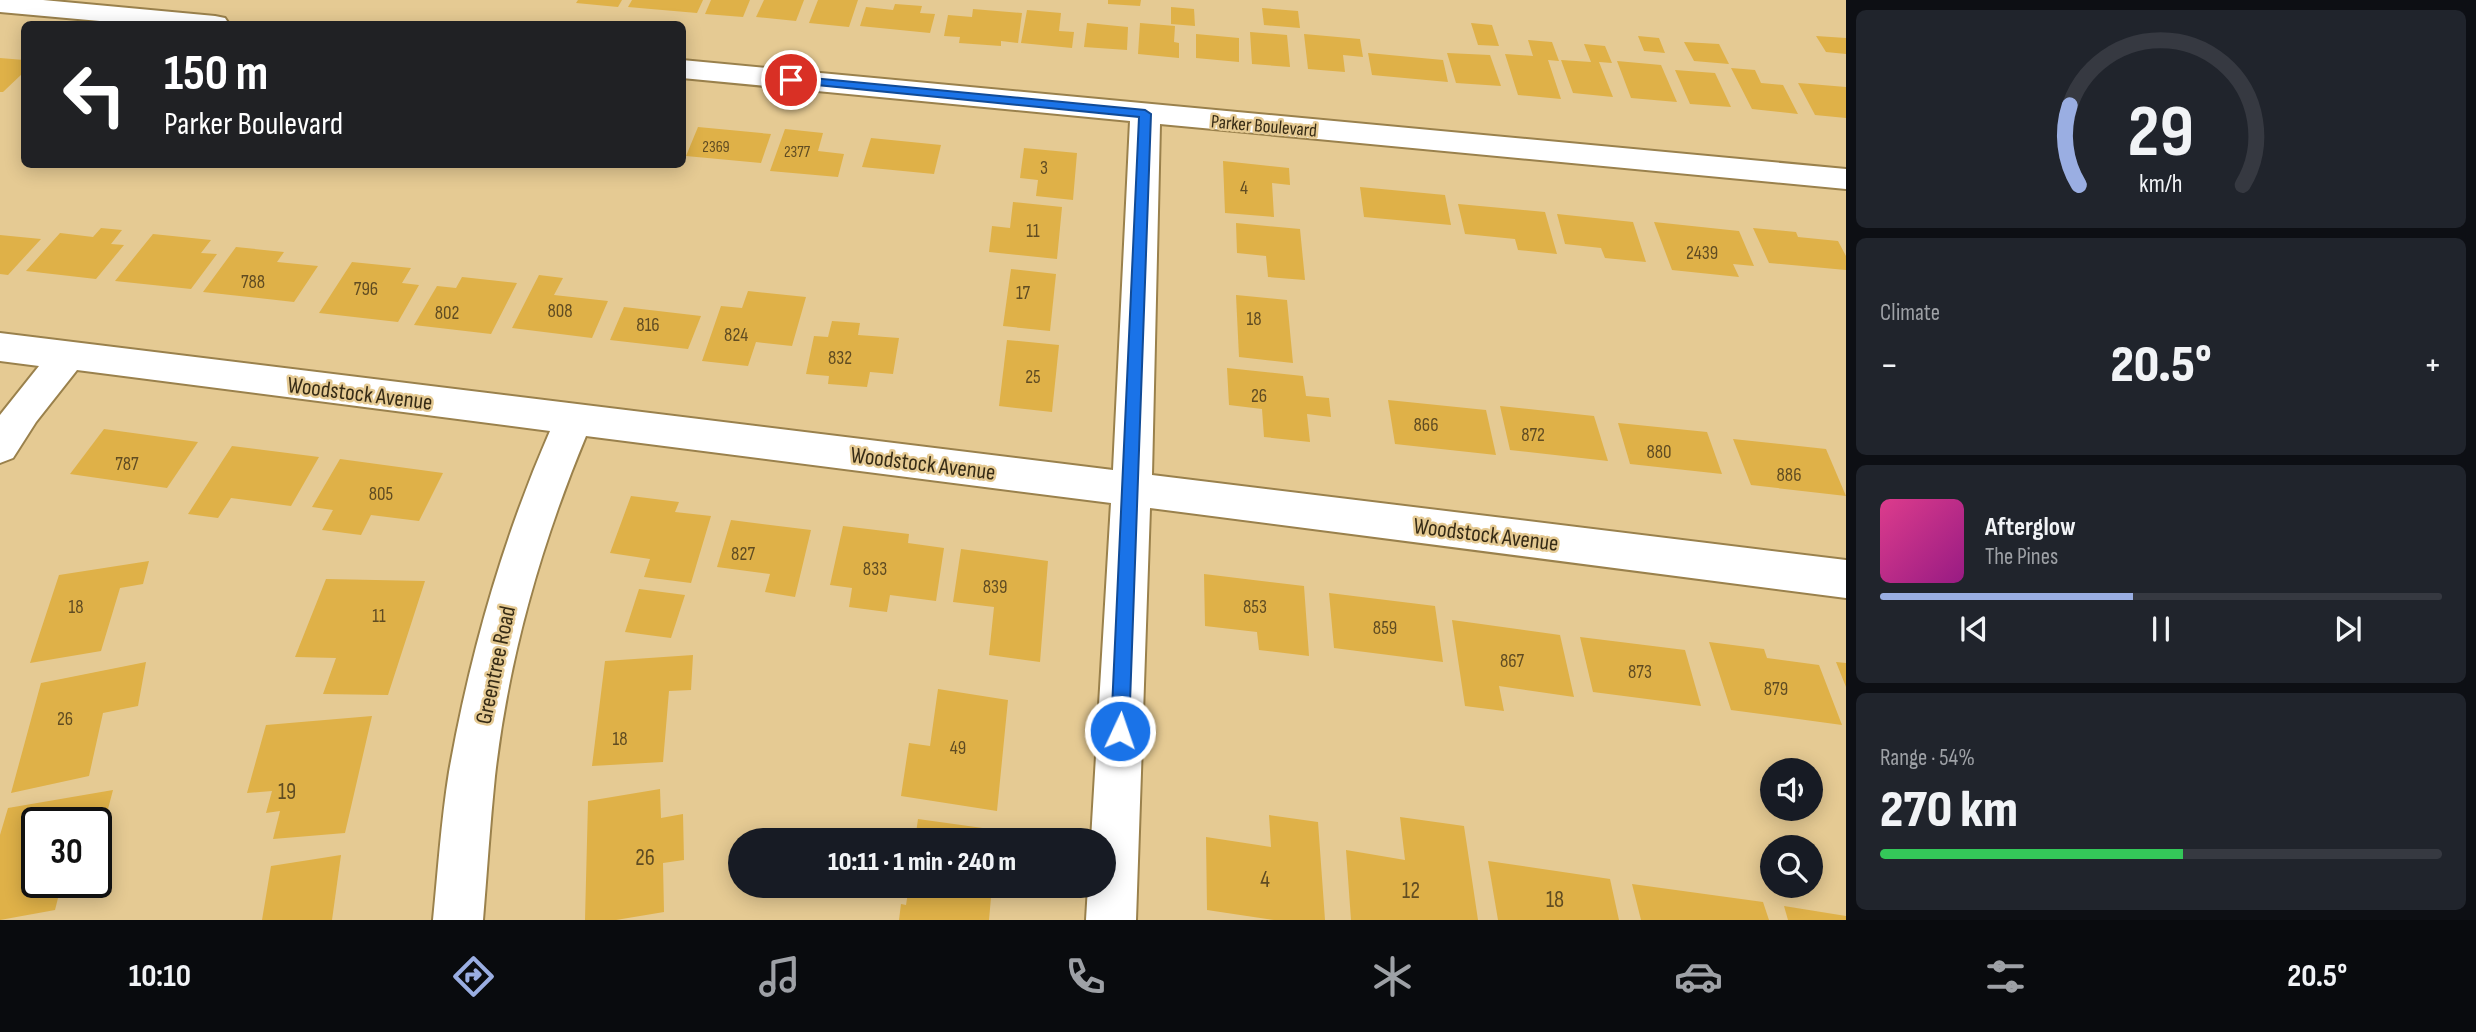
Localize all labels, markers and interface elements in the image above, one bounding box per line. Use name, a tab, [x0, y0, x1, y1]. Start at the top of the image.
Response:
text: 150 m	[164, 45, 268, 104]
icon: left	[49, 49, 140, 140]
pin	[761, 50, 821, 110]
icon: arrive	[772, 61, 810, 99]
text: 29	[2128, 89, 2194, 177]
text: Parker Boulevard	[164, 105, 343, 144]
street label: Parker Boulevard	[1210, 110, 1318, 143]
house number: 2369	[702, 138, 730, 157]
house number: 2377	[784, 143, 811, 162]
house number: 3	[1040, 157, 1048, 180]
text: km/h	[2139, 169, 2183, 200]
house number: 4	[1240, 177, 1248, 200]
house number: 11	[1026, 220, 1040, 243]
house number: 2439	[1686, 242, 1718, 265]
house number: 788	[241, 271, 265, 294]
house number: 796	[354, 278, 378, 301]
house number: 17	[1016, 282, 1031, 305]
text: Climate	[1880, 299, 1940, 327]
house number: 808	[547, 300, 573, 323]
house number: 802	[435, 302, 459, 325]
house number: 18	[1247, 308, 1261, 331]
house number: 816	[636, 314, 660, 337]
house number: 824	[724, 324, 748, 347]
text: 20.5°	[2110, 334, 2212, 397]
text: −	[1880, 343, 1899, 388]
text: +	[2423, 343, 2442, 388]
house number: 832	[828, 347, 852, 370]
house number: 25	[1025, 366, 1041, 389]
street label: Woodstock Avenue	[286, 371, 434, 417]
house number: 26	[1251, 385, 1267, 408]
house number: 866	[1414, 414, 1438, 437]
house number: 872	[1521, 424, 1545, 447]
street label: Woodstock Avenue	[849, 441, 997, 487]
house number: 880	[1646, 441, 1672, 464]
house number: 787	[115, 453, 139, 476]
house number: 886	[1777, 464, 1802, 487]
house number: 805	[369, 483, 393, 506]
street label: Woodstock Avenue	[1412, 512, 1560, 558]
text: Afterglow	[1985, 512, 2076, 543]
house number: 827	[731, 543, 755, 566]
text: The Pines	[1985, 543, 2058, 571]
house number: 833	[863, 558, 887, 581]
house number: 839	[983, 576, 1007, 599]
house number: 18	[69, 596, 83, 619]
house number: 853	[1243, 596, 1267, 619]
street label: Greentree Road	[470, 604, 522, 727]
house number: 11	[372, 605, 386, 628]
icon: previous	[1955, 610, 1993, 648]
icon: pause	[2142, 610, 2180, 648]
icon: next	[2329, 610, 2367, 648]
house number: 859	[1373, 617, 1397, 640]
house number: 867	[1500, 650, 1525, 673]
house number: 873	[1628, 661, 1652, 684]
house number: 879	[1764, 678, 1788, 701]
position arrow	[1083, 694, 1157, 768]
house number: 26	[57, 708, 73, 731]
house number: 18	[613, 728, 627, 751]
house number: 49	[950, 737, 966, 760]
text: Range · 54%	[1880, 744, 1975, 772]
map controls	[1760, 758, 1823, 898]
button: sound	[1760, 758, 1823, 821]
house number: 19	[278, 778, 296, 806]
text: 270 km	[1880, 779, 2018, 842]
speed limit sign: 30	[21, 807, 112, 898]
button: search	[1760, 835, 1823, 898]
house number: 26	[635, 844, 655, 872]
text: 10:11 · 1 min · 240 m	[828, 847, 1016, 878]
house number: 4	[1260, 866, 1270, 894]
house number: 12	[1402, 877, 1420, 905]
house number: 18	[1546, 886, 1564, 914]
icon: directions	[449, 952, 498, 1001]
icon: music	[755, 952, 804, 1001]
icon: phone	[1061, 952, 1110, 1001]
icon: climate	[1368, 952, 1417, 1001]
icon: car	[1674, 952, 1723, 1001]
icon: filters	[1981, 952, 2030, 1001]
text: 10:10	[129, 957, 191, 996]
text: 20.5°	[2287, 957, 2347, 996]

